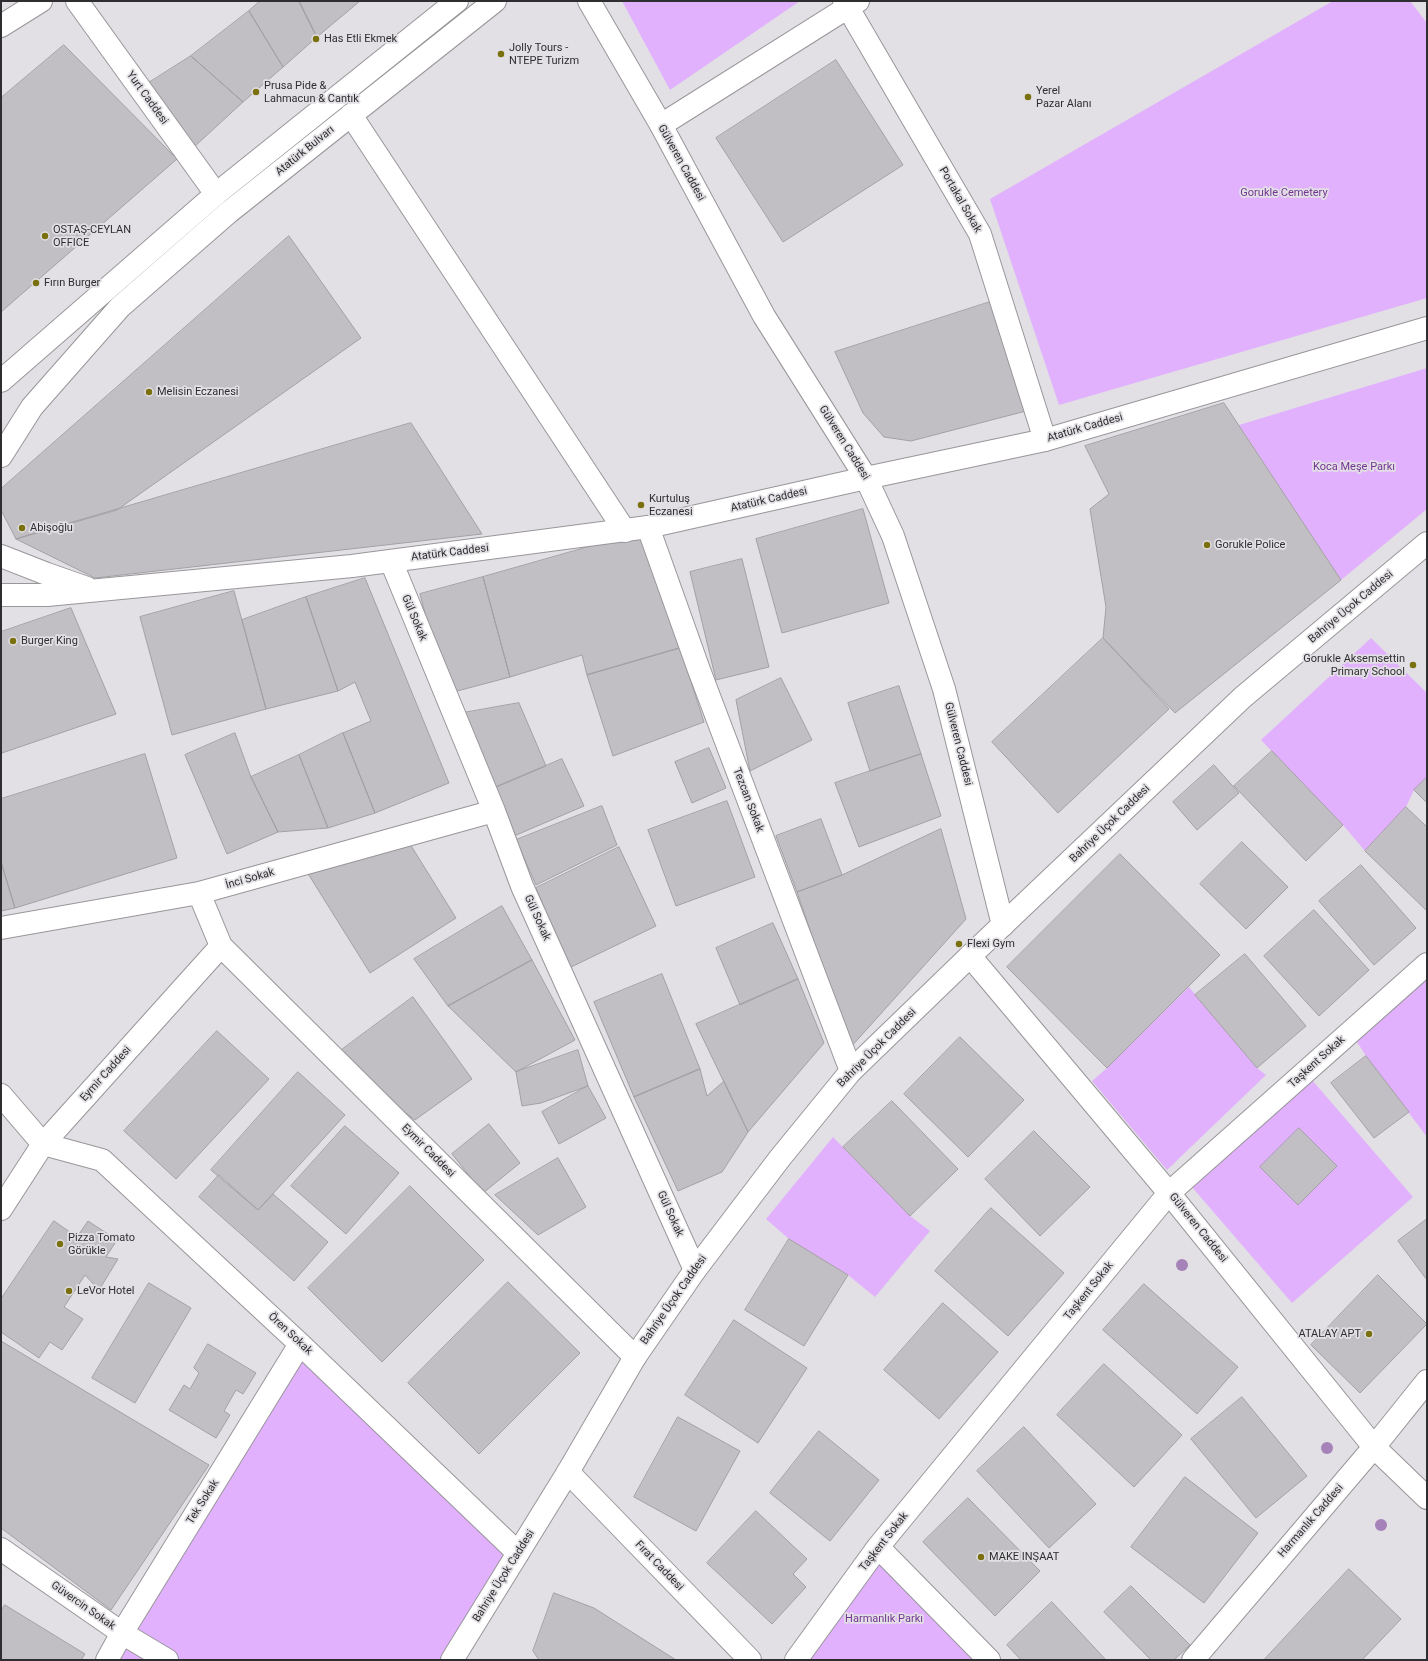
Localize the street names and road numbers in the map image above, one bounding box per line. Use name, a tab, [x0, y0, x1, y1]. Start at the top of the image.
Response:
street label: Yurt Caddesi	[123, 69, 171, 127]
street label: Gülveren Caddesi	[655, 122, 707, 204]
street label: Atatürk Bulvarı	[273, 123, 337, 179]
street label: Portakal Sokak	[936, 165, 984, 235]
street label: Gülveren Caddesi	[816, 403, 872, 483]
street label: Atatürk Caddesi	[1046, 411, 1124, 445]
street label: Atatürk Caddesi	[729, 485, 809, 515]
street label: Atatürk Caddesi	[410, 542, 490, 564]
street label: Bahriye Üçok Caddesi	[1306, 568, 1396, 646]
street label: Gül Sokak	[398, 593, 430, 643]
street label: Gülveren Caddesi	[941, 701, 975, 787]
street label: Tezcan Sokak	[730, 766, 766, 834]
street label: Bahriye Üçok Caddesi	[1067, 782, 1153, 866]
street label: İnci Sokak	[224, 866, 276, 892]
street label: Gül Sokak	[521, 893, 553, 943]
street label: Bahriye Üçok Caddesi	[835, 1006, 919, 1090]
street label: Taşkent Sokak	[1286, 1033, 1348, 1091]
street label: Eymir Caddesi	[78, 1044, 134, 1104]
street label: Eymir Caddesi	[399, 1122, 457, 1180]
street label: Gül Sokak	[654, 1189, 686, 1239]
street label: Gülveren Caddesi	[1166, 1191, 1230, 1265]
street label: Bahriye Üçok Caddesi	[638, 1253, 710, 1347]
street label: Taşkent Sokak	[1061, 1259, 1117, 1323]
street label: Ören Sokak	[265, 1310, 315, 1358]
street label: Tek Sokak	[184, 1477, 222, 1527]
street label: Harmanlık Caddesi	[1276, 1482, 1346, 1560]
street label: Taşkent Sokak	[857, 1510, 911, 1574]
street label: Bahriye Üçok Caddesi	[470, 1527, 538, 1625]
street label: Fırat Caddesi	[632, 1538, 686, 1594]
street label: Güvercin Sokak	[48, 1579, 118, 1633]

